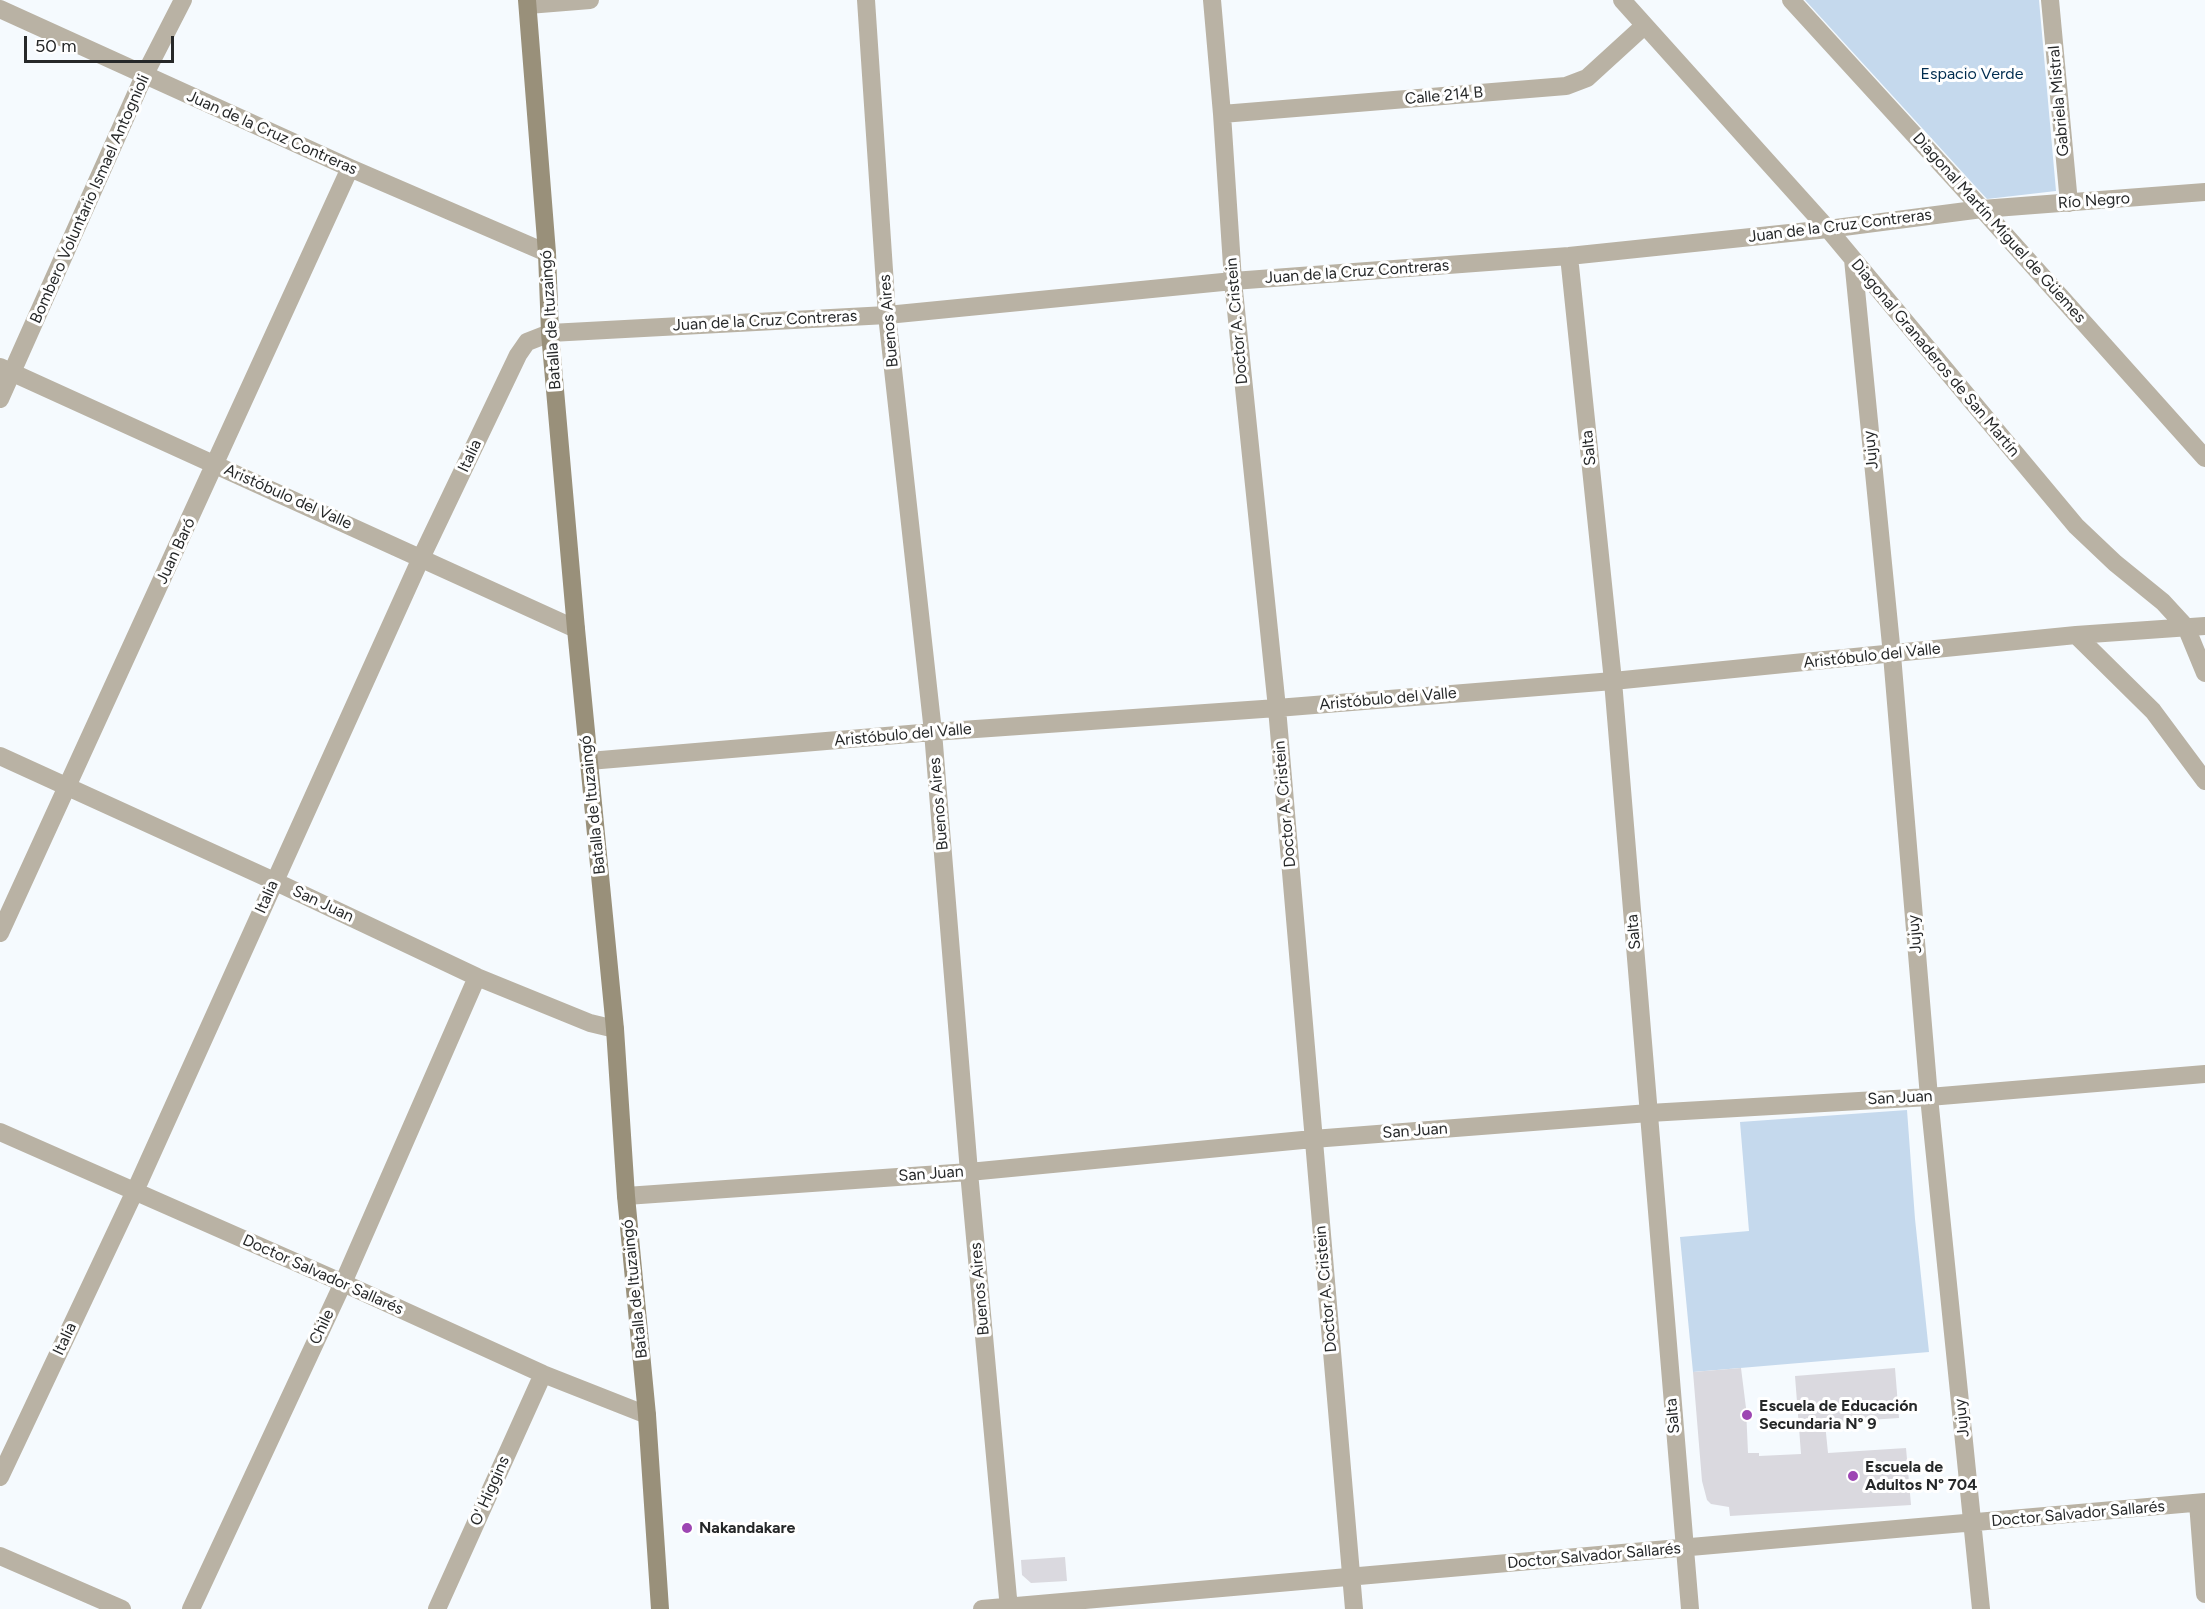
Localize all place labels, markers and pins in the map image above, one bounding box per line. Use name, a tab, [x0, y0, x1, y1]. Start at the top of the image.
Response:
place label: Escuela de Educación Secundaria N° 9	[1759, 1396, 1918, 1434]
marker: Escuela de Educación Secundaria N° 9	[1740, 1408, 1754, 1422]
place label: Escuela de Adultos N° 704	[1865, 1457, 1977, 1495]
marker: Escuela de Adultos N° 704	[1846, 1469, 1860, 1483]
place label: Nakandakare	[699, 1518, 795, 1538]
marker: Nakandakare	[680, 1521, 694, 1535]

